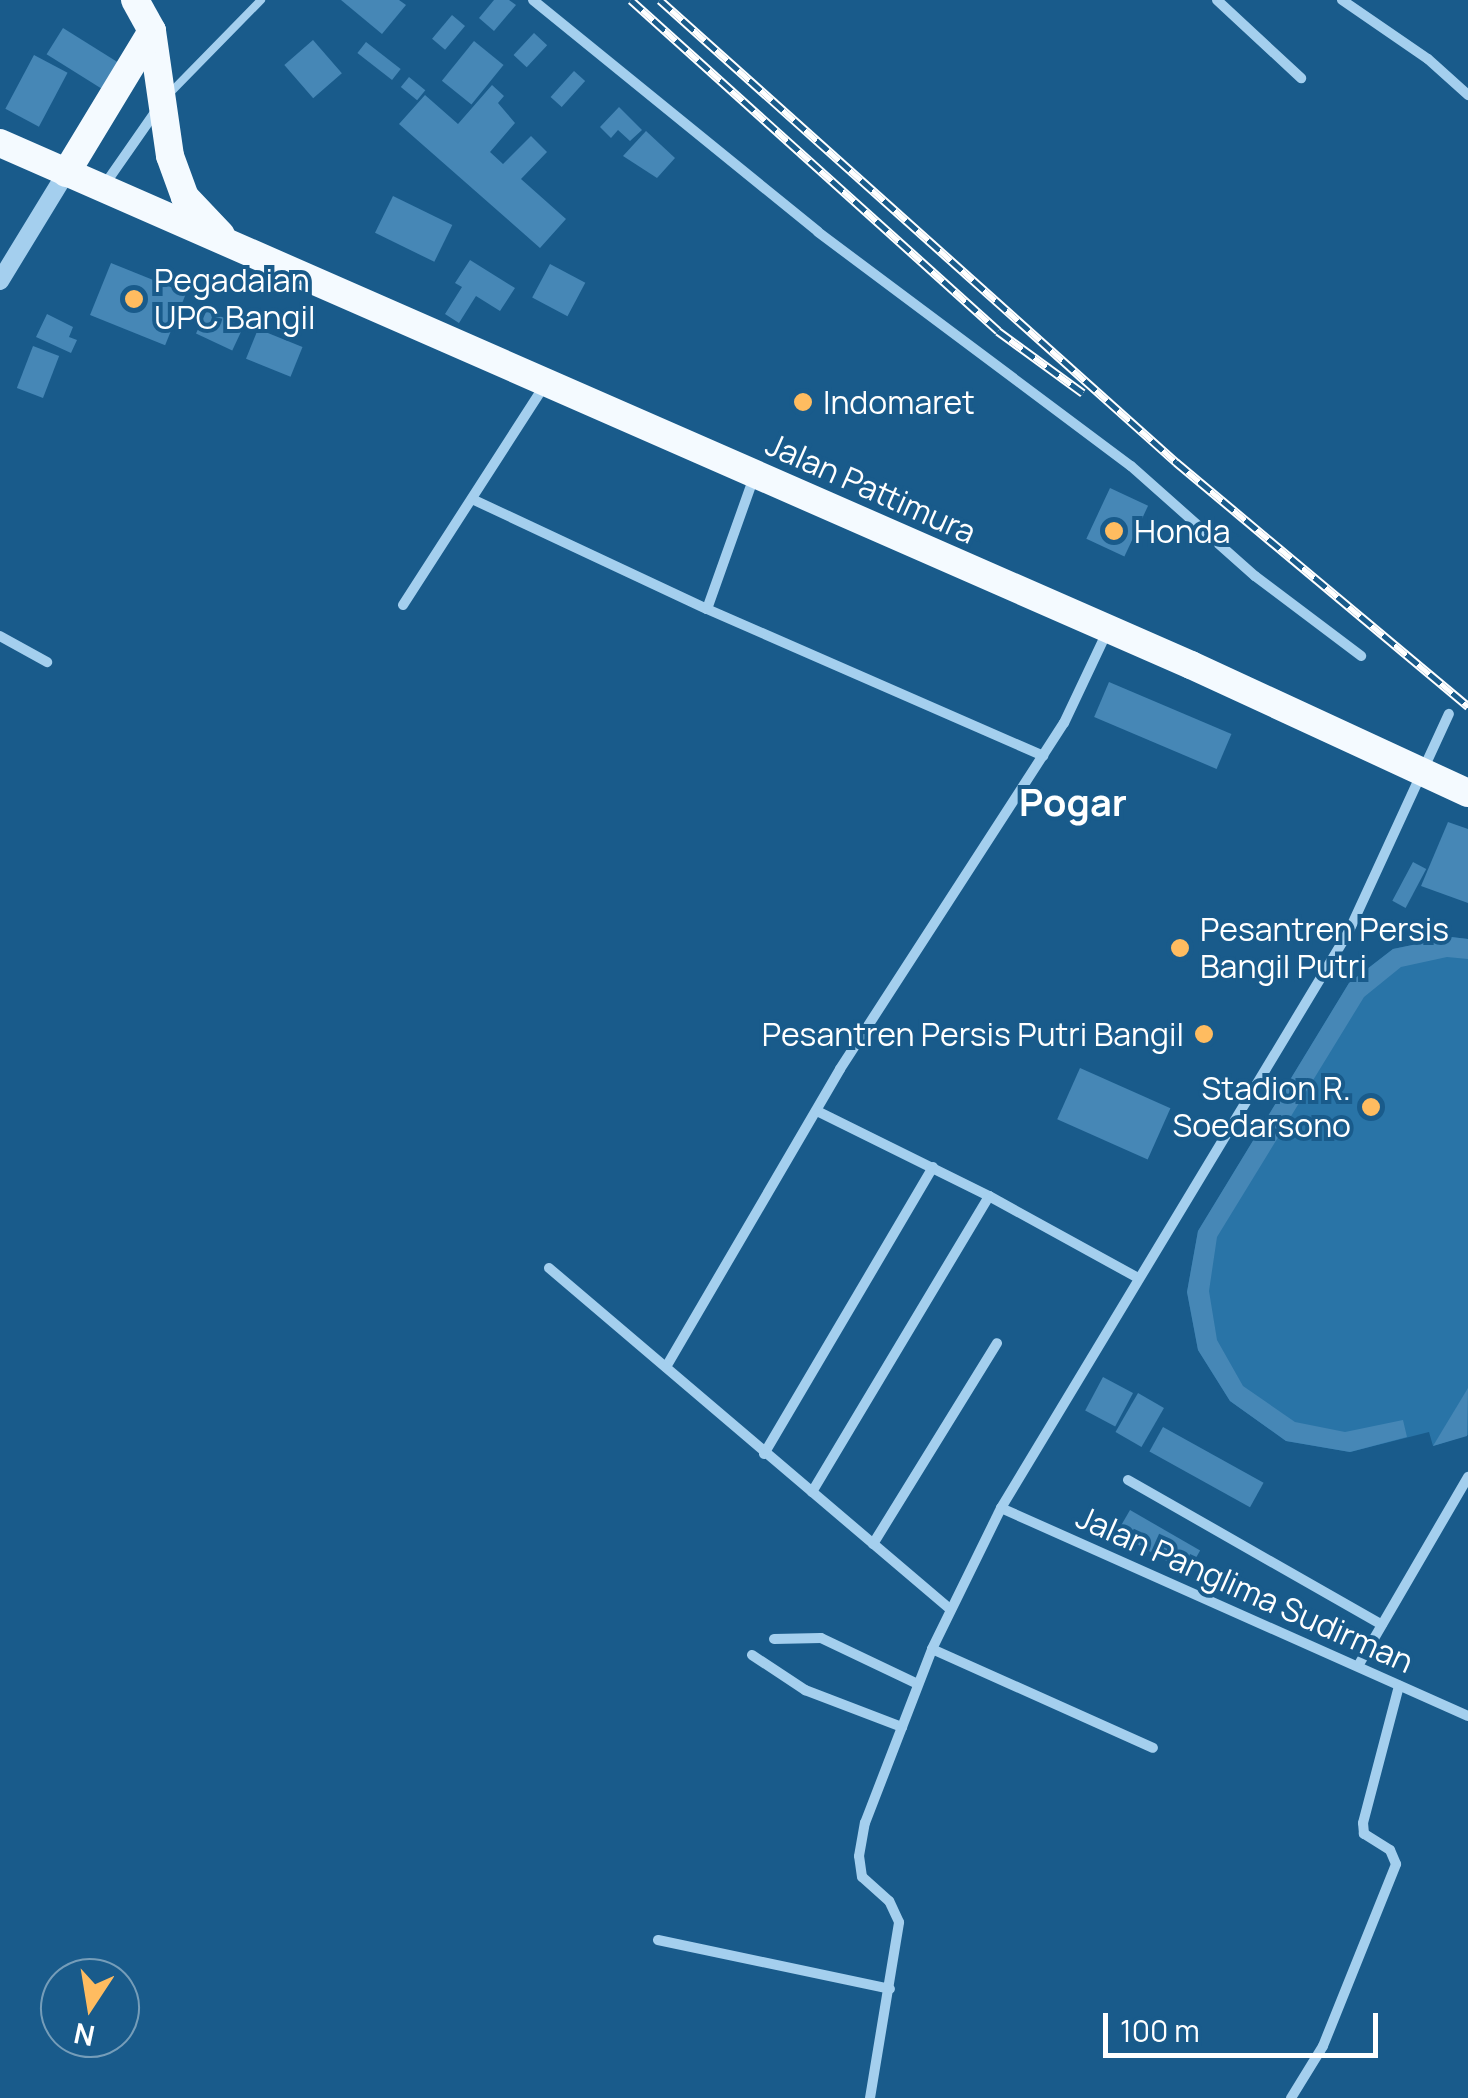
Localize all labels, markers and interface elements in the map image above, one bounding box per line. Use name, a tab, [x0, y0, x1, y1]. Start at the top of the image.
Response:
place label: Pegadaian UPC Bangil	[154, 262, 315, 337]
marker: Pegadaian UPC Bangil	[123, 288, 145, 310]
place label: Indomaret	[823, 383, 975, 421]
marker: Indomaret	[792, 391, 814, 413]
street label: Jalan Pattimura	[760, 425, 982, 551]
place label: Honda	[1134, 512, 1230, 550]
marker: Honda	[1103, 520, 1125, 542]
district label: Pogar	[1019, 779, 1127, 825]
place label: Pesantren Persis Bangil Putri	[1200, 911, 1449, 986]
marker: Pesantren Persis Bangil Putri	[1169, 937, 1191, 959]
place label: Pesantren Persis Putri Bangil	[762, 1015, 1184, 1053]
marker: Pesantren Persis Putri Bangil	[1193, 1023, 1215, 1045]
place label: Stadion R. Soedarsono	[1172, 1070, 1351, 1145]
marker: Stadion R. Soedarsono	[1360, 1096, 1382, 1118]
street label: Jalan Panglima Sudirman	[1071, 1497, 1419, 1681]
north arrow	[40, 1958, 140, 2058]
scale bar	[1108, 1993, 1383, 2055]
text: 100 m	[1120, 2010, 1200, 2051]
text: N	[70, 2015, 98, 2056]

